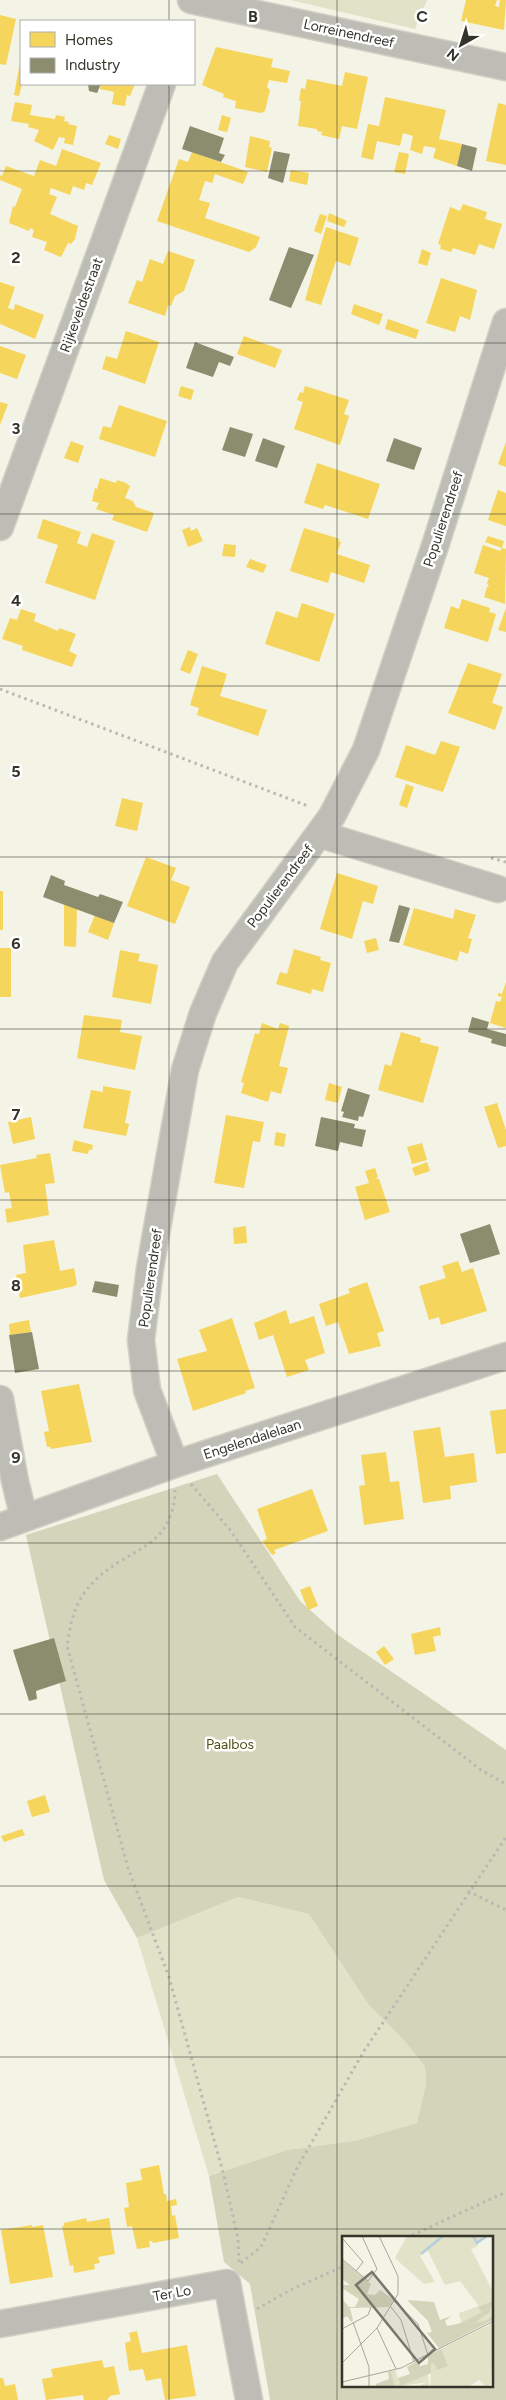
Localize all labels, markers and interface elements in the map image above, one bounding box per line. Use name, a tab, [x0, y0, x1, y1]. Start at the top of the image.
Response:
text: B	[248, 7, 258, 26]
text: C	[416, 7, 428, 26]
street label: Lorreinendreef	[302, 16, 397, 52]
legend	[20, 20, 195, 85]
north arrow	[436, 20, 486, 70]
text: Homes	[65, 31, 113, 49]
text: N	[444, 45, 463, 65]
text: Industry	[65, 56, 120, 74]
text: 2	[11, 248, 21, 267]
street label: Rijkeveldestraat	[56, 255, 107, 355]
text: 3	[12, 419, 21, 438]
street label: Populierendreef	[420, 468, 467, 569]
text: 4	[11, 591, 21, 610]
text: 5	[11, 762, 21, 781]
street label: Populierendreef	[244, 841, 318, 931]
text: 6	[11, 934, 21, 953]
text: 7	[12, 1105, 21, 1124]
street label: Populierendreef	[135, 1227, 166, 1329]
text: 8	[11, 1276, 21, 1295]
street label: Engelendalelaan	[201, 1416, 303, 1463]
text: 9	[11, 1448, 21, 1467]
park label: Paalbos	[206, 1736, 254, 1753]
inset map	[342, 2236, 494, 2388]
street label: Ter Lo	[152, 2282, 192, 2305]

